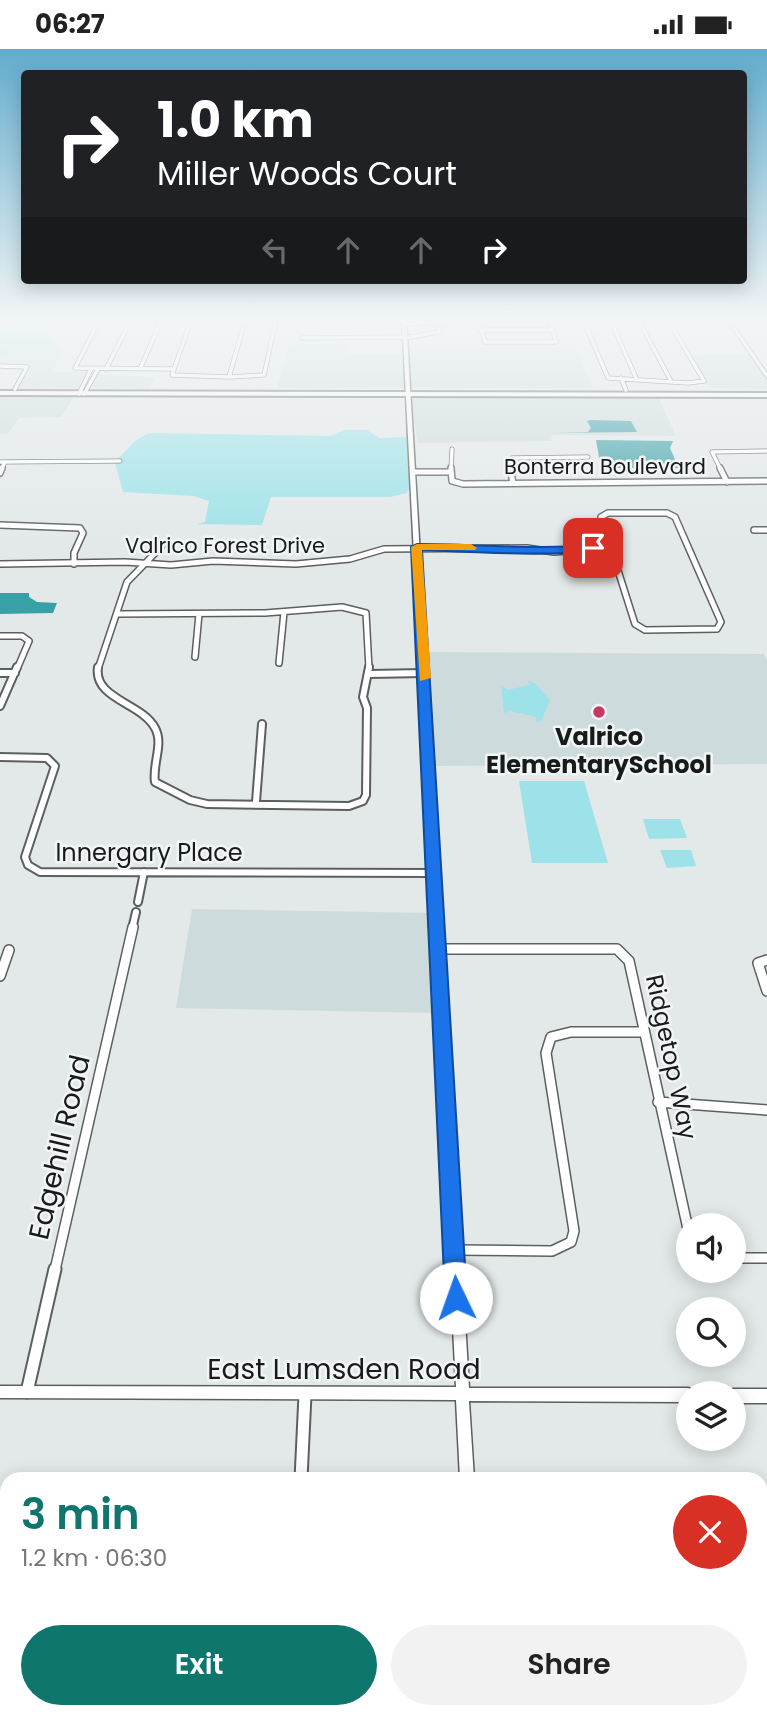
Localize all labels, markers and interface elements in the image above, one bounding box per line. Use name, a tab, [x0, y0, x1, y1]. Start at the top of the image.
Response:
text: 06:27	[35, 6, 105, 42]
text: 1.0 km	[157, 86, 314, 154]
icon: right	[42, 98, 133, 189]
text: Miller Woods Court	[157, 151, 457, 196]
icon: left	[256, 231, 294, 269]
icon: ahead	[329, 231, 367, 269]
icon: ahead	[402, 231, 440, 269]
icon: right	[475, 231, 513, 269]
street label: Bonterra Boulevard	[504, 452, 706, 481]
pin	[563, 518, 623, 578]
icon: arrive	[574, 529, 612, 567]
street label: Valrico Forest Drive	[125, 531, 325, 560]
marker: Valrico ElementarySchool	[591, 704, 607, 720]
place label: Valrico ElementarySchool	[486, 720, 712, 781]
street label: Innergary Place	[55, 836, 243, 869]
street label: Ridgetop Way	[638, 971, 705, 1143]
street label: Edgehill Road	[19, 1051, 100, 1243]
map controls	[676, 1213, 746, 1451]
button: sound	[676, 1213, 746, 1283]
position arrow	[419, 1261, 493, 1335]
button: search	[676, 1297, 746, 1367]
street label: East Lumsden Road	[207, 1350, 481, 1389]
button: layers	[676, 1381, 746, 1451]
text: 3 min	[21, 1485, 140, 1544]
button: close	[673, 1495, 747, 1569]
text: 1.2 km · 06:30	[21, 1542, 167, 1574]
button: Exit	[21, 1625, 377, 1705]
button: Share	[391, 1625, 747, 1705]

